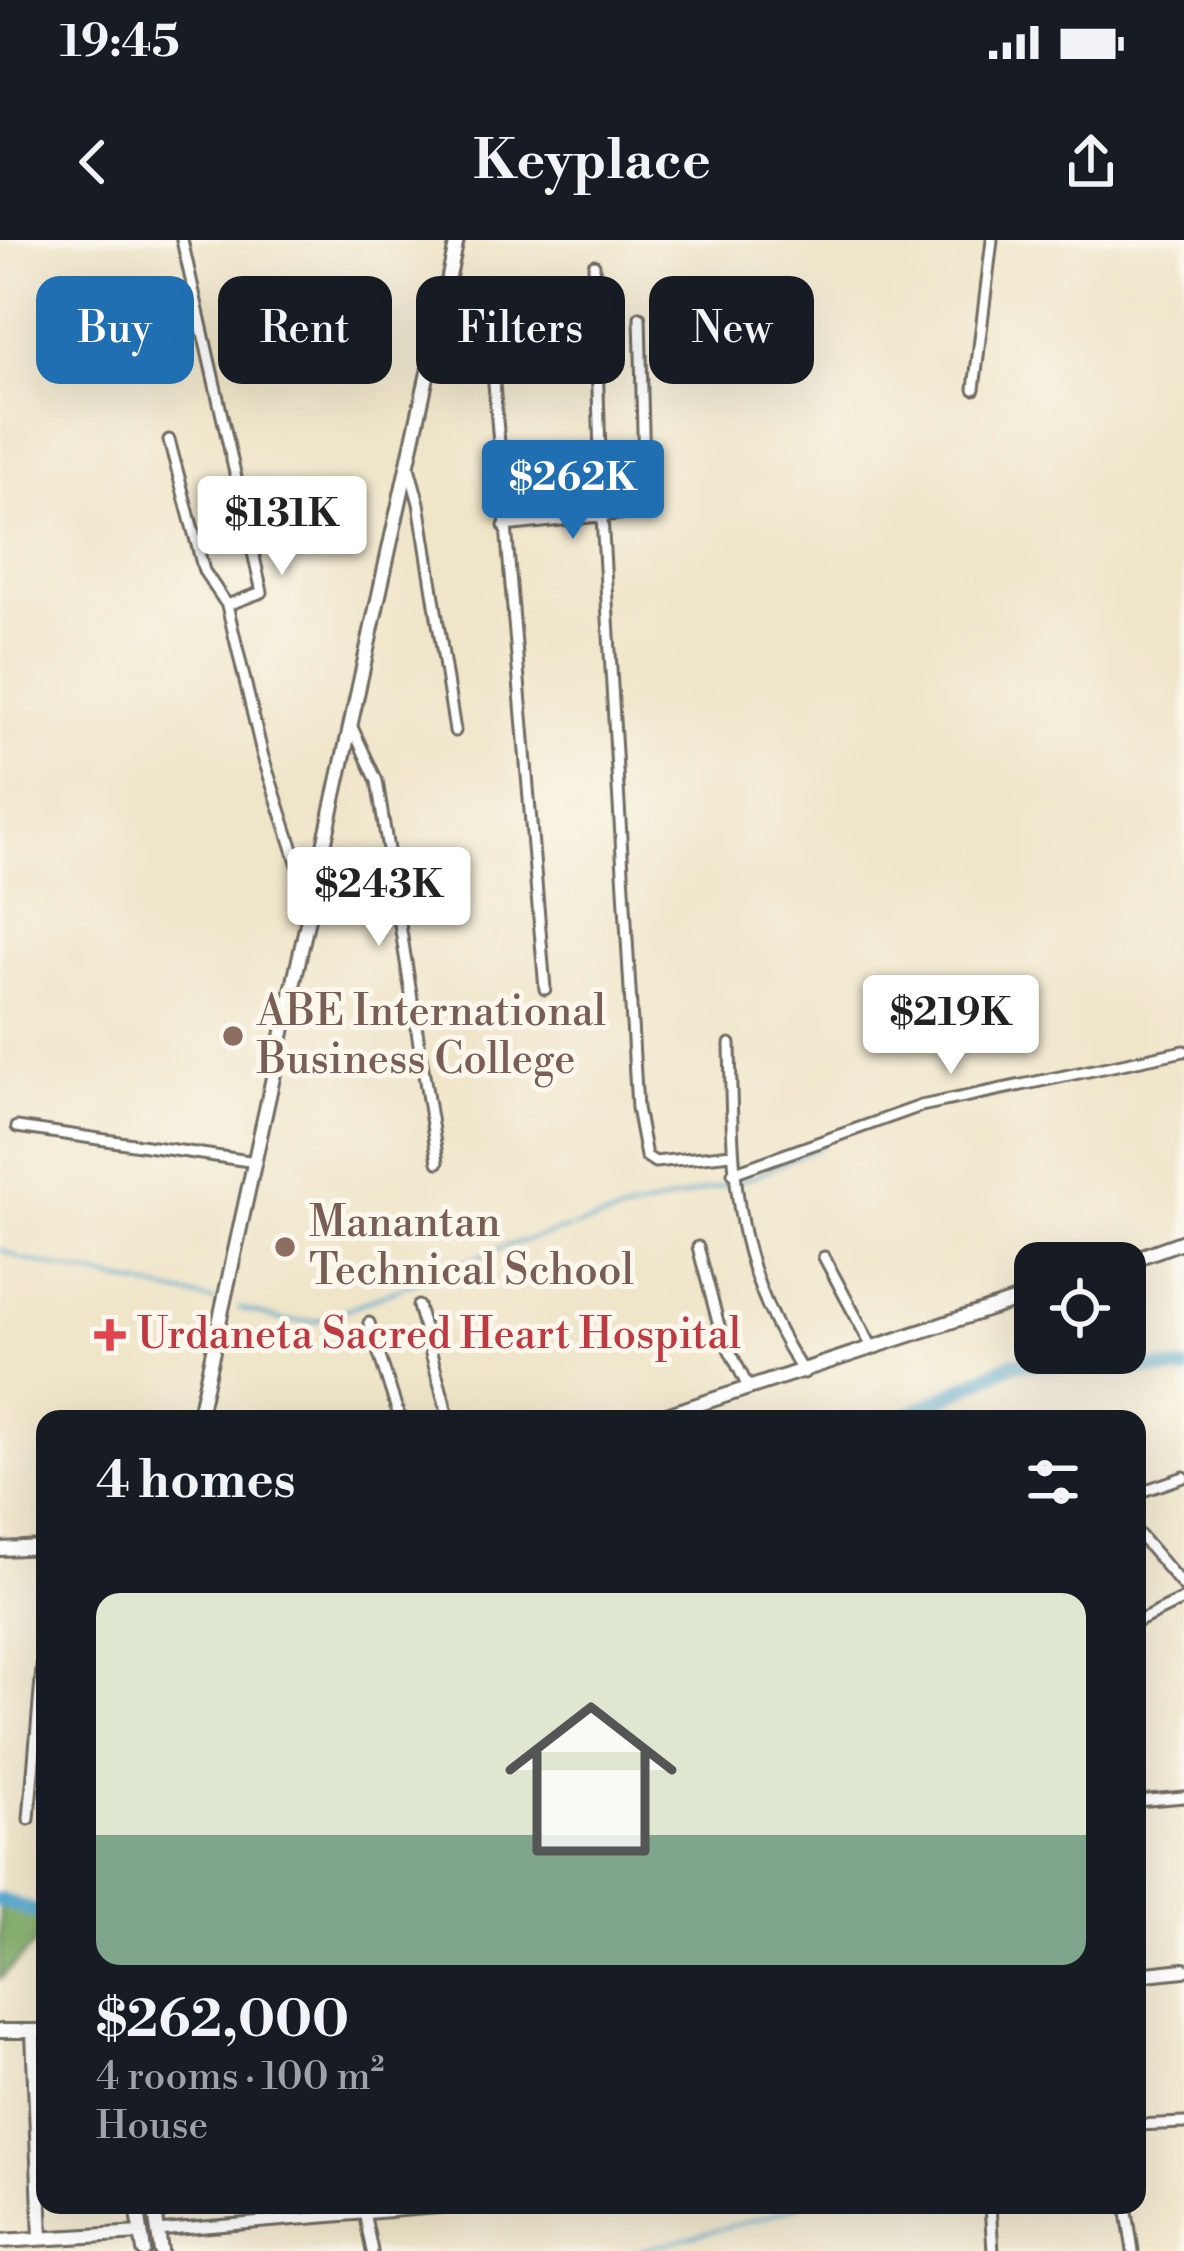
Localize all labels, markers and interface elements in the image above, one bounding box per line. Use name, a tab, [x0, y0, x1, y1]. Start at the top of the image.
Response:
text: 19:45	[60, 14, 180, 71]
text: Keyplace	[473, 128, 711, 196]
icon: back	[60, 129, 126, 195]
icon: share	[1058, 129, 1124, 195]
chip: Buy	[36, 276, 194, 384]
chip: Rent	[218, 276, 392, 384]
chip: Filters	[416, 276, 625, 384]
chip: New	[649, 276, 814, 384]
pin: $262K	[489, 440, 657, 542]
text: $262K	[509, 454, 637, 503]
pin: $131K	[198, 476, 366, 578]
text: $131K	[225, 490, 339, 539]
pin: $243K	[295, 847, 463, 949]
text: $243K	[314, 861, 444, 910]
pin: $219K	[867, 975, 1035, 1077]
place label: ABE International Business College	[256, 986, 606, 1088]
text: $219K	[890, 989, 1012, 1038]
marker: ABE International Business College	[220, 1023, 246, 1049]
place label: Manantan Technical School	[309, 1197, 634, 1298]
marker: Manantan Technical School	[272, 1234, 298, 1260]
map controls	[1014, 1242, 1146, 1374]
button: locate	[1014, 1242, 1146, 1374]
place label: Urdaneta Sacred Heart Hospital	[137, 1309, 741, 1362]
marker: Urdaneta Sacred Heart Hospital	[94, 1319, 126, 1351]
icon: filters	[1020, 1449, 1086, 1515]
text: 4 homes	[96, 1450, 296, 1514]
icon: home	[483, 1671, 699, 1887]
text: $262,000	[96, 1989, 349, 2053]
text: 4 rooms · 100 m²	[96, 2053, 384, 2102]
text: House	[96, 2102, 208, 2151]

